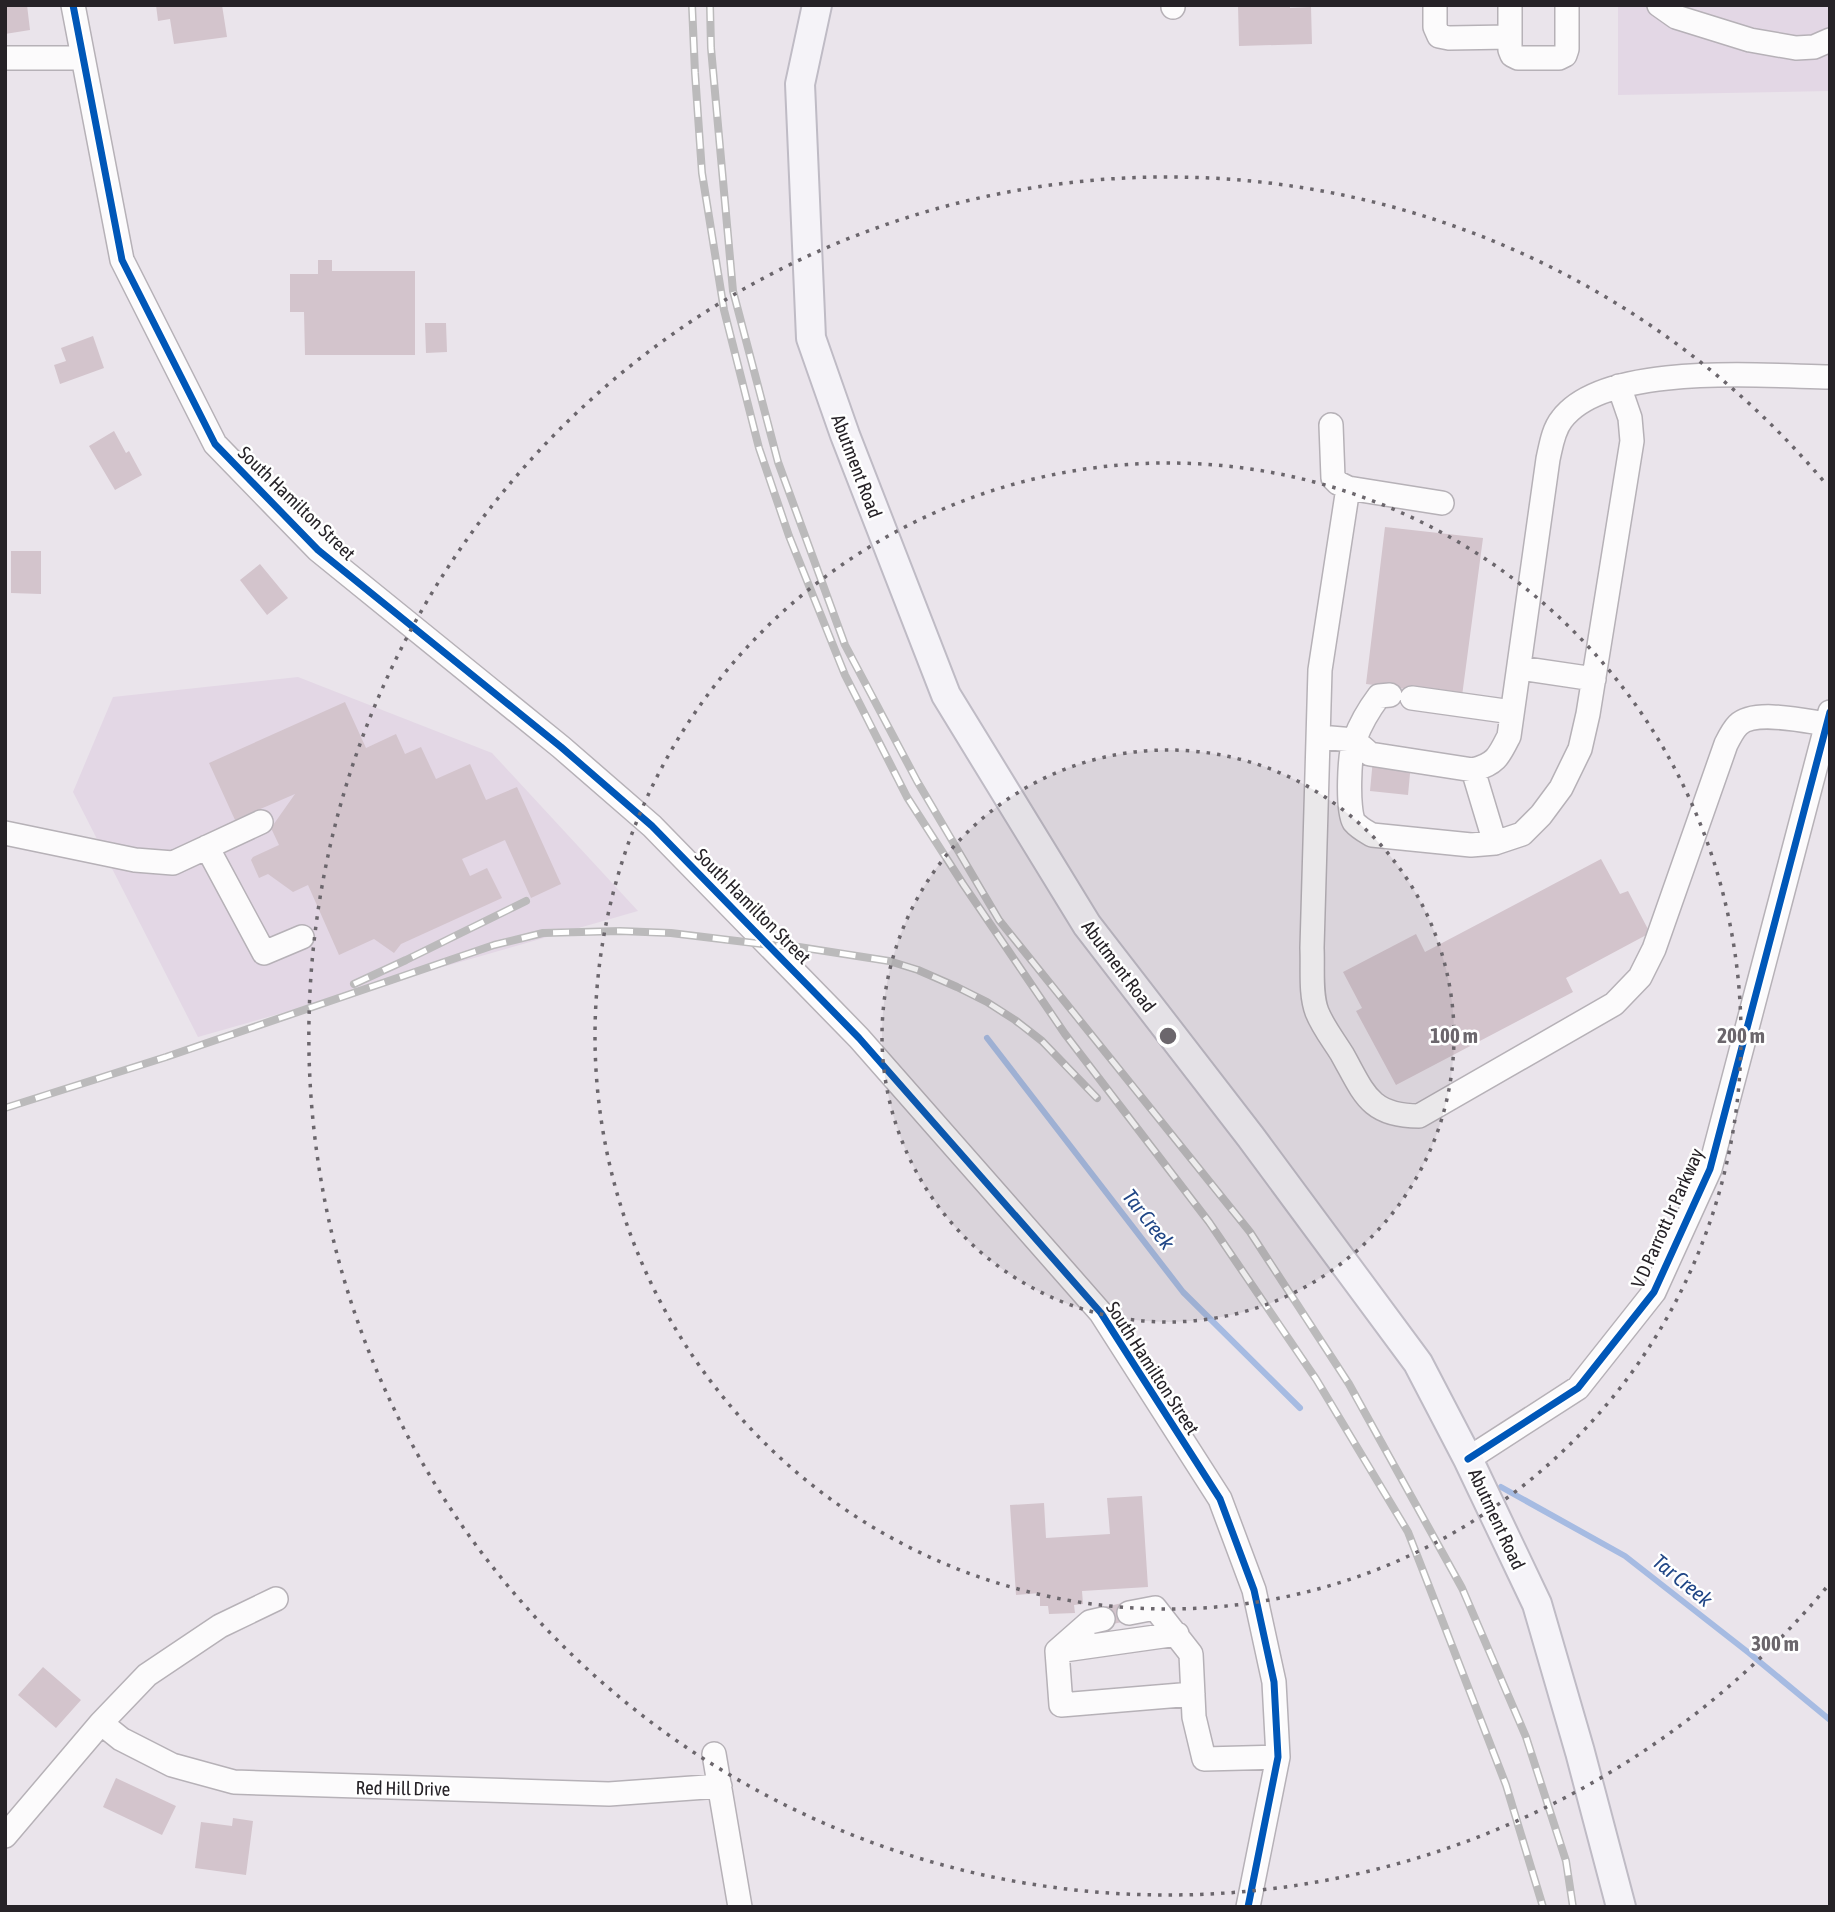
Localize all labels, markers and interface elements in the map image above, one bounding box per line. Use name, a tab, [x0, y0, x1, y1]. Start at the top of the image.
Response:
street label: Abutment Road	[827, 411, 887, 521]
street label: South Hamilton Street	[234, 442, 360, 564]
street label: South Hamilton Street	[691, 844, 815, 968]
street label: Abutment Road	[1077, 916, 1161, 1016]
text: 100 m	[1430, 1023, 1478, 1047]
text: 200 m	[1717, 1023, 1765, 1047]
centre of rings	[1156, 1024, 1180, 1048]
street label: V D Parrott Jr Parkway	[1626, 1145, 1708, 1291]
water label: Tar Creek	[1118, 1184, 1180, 1254]
street label: South Hamilton Street	[1102, 1297, 1204, 1439]
street label: Abutment Road	[1464, 1465, 1530, 1573]
water label: Tar Creek	[1648, 1549, 1718, 1612]
text: 300 m	[1751, 1631, 1799, 1655]
street label: Red Hill Drive	[356, 1776, 450, 1800]

